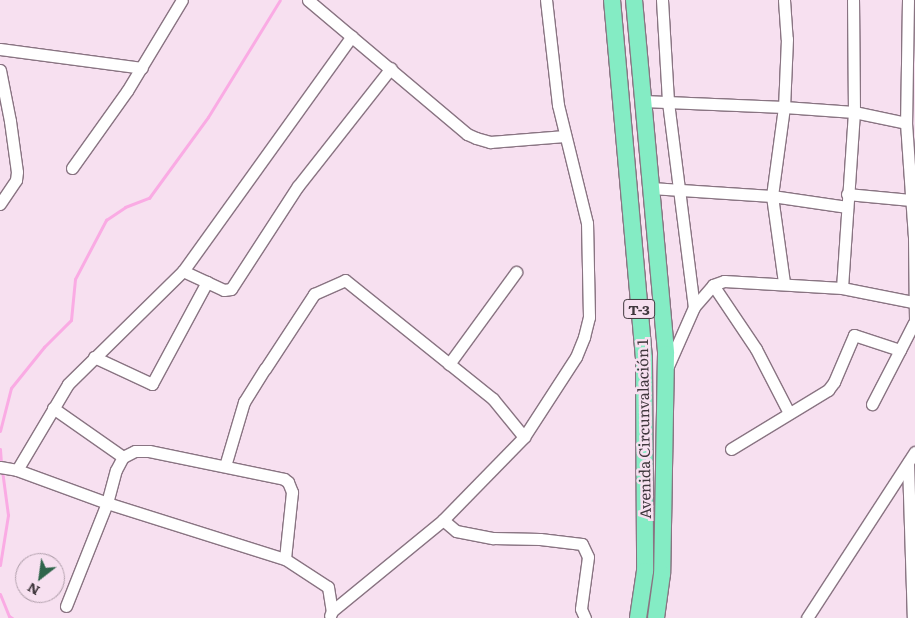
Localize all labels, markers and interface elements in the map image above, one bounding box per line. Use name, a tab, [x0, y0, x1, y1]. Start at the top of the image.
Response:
road number: T-3	[623, 298, 655, 320]
street label: Avenida Circunvalación 1	[632, 339, 654, 519]
north arrow	[15, 553, 65, 603]
text: N	[23, 579, 43, 602]

